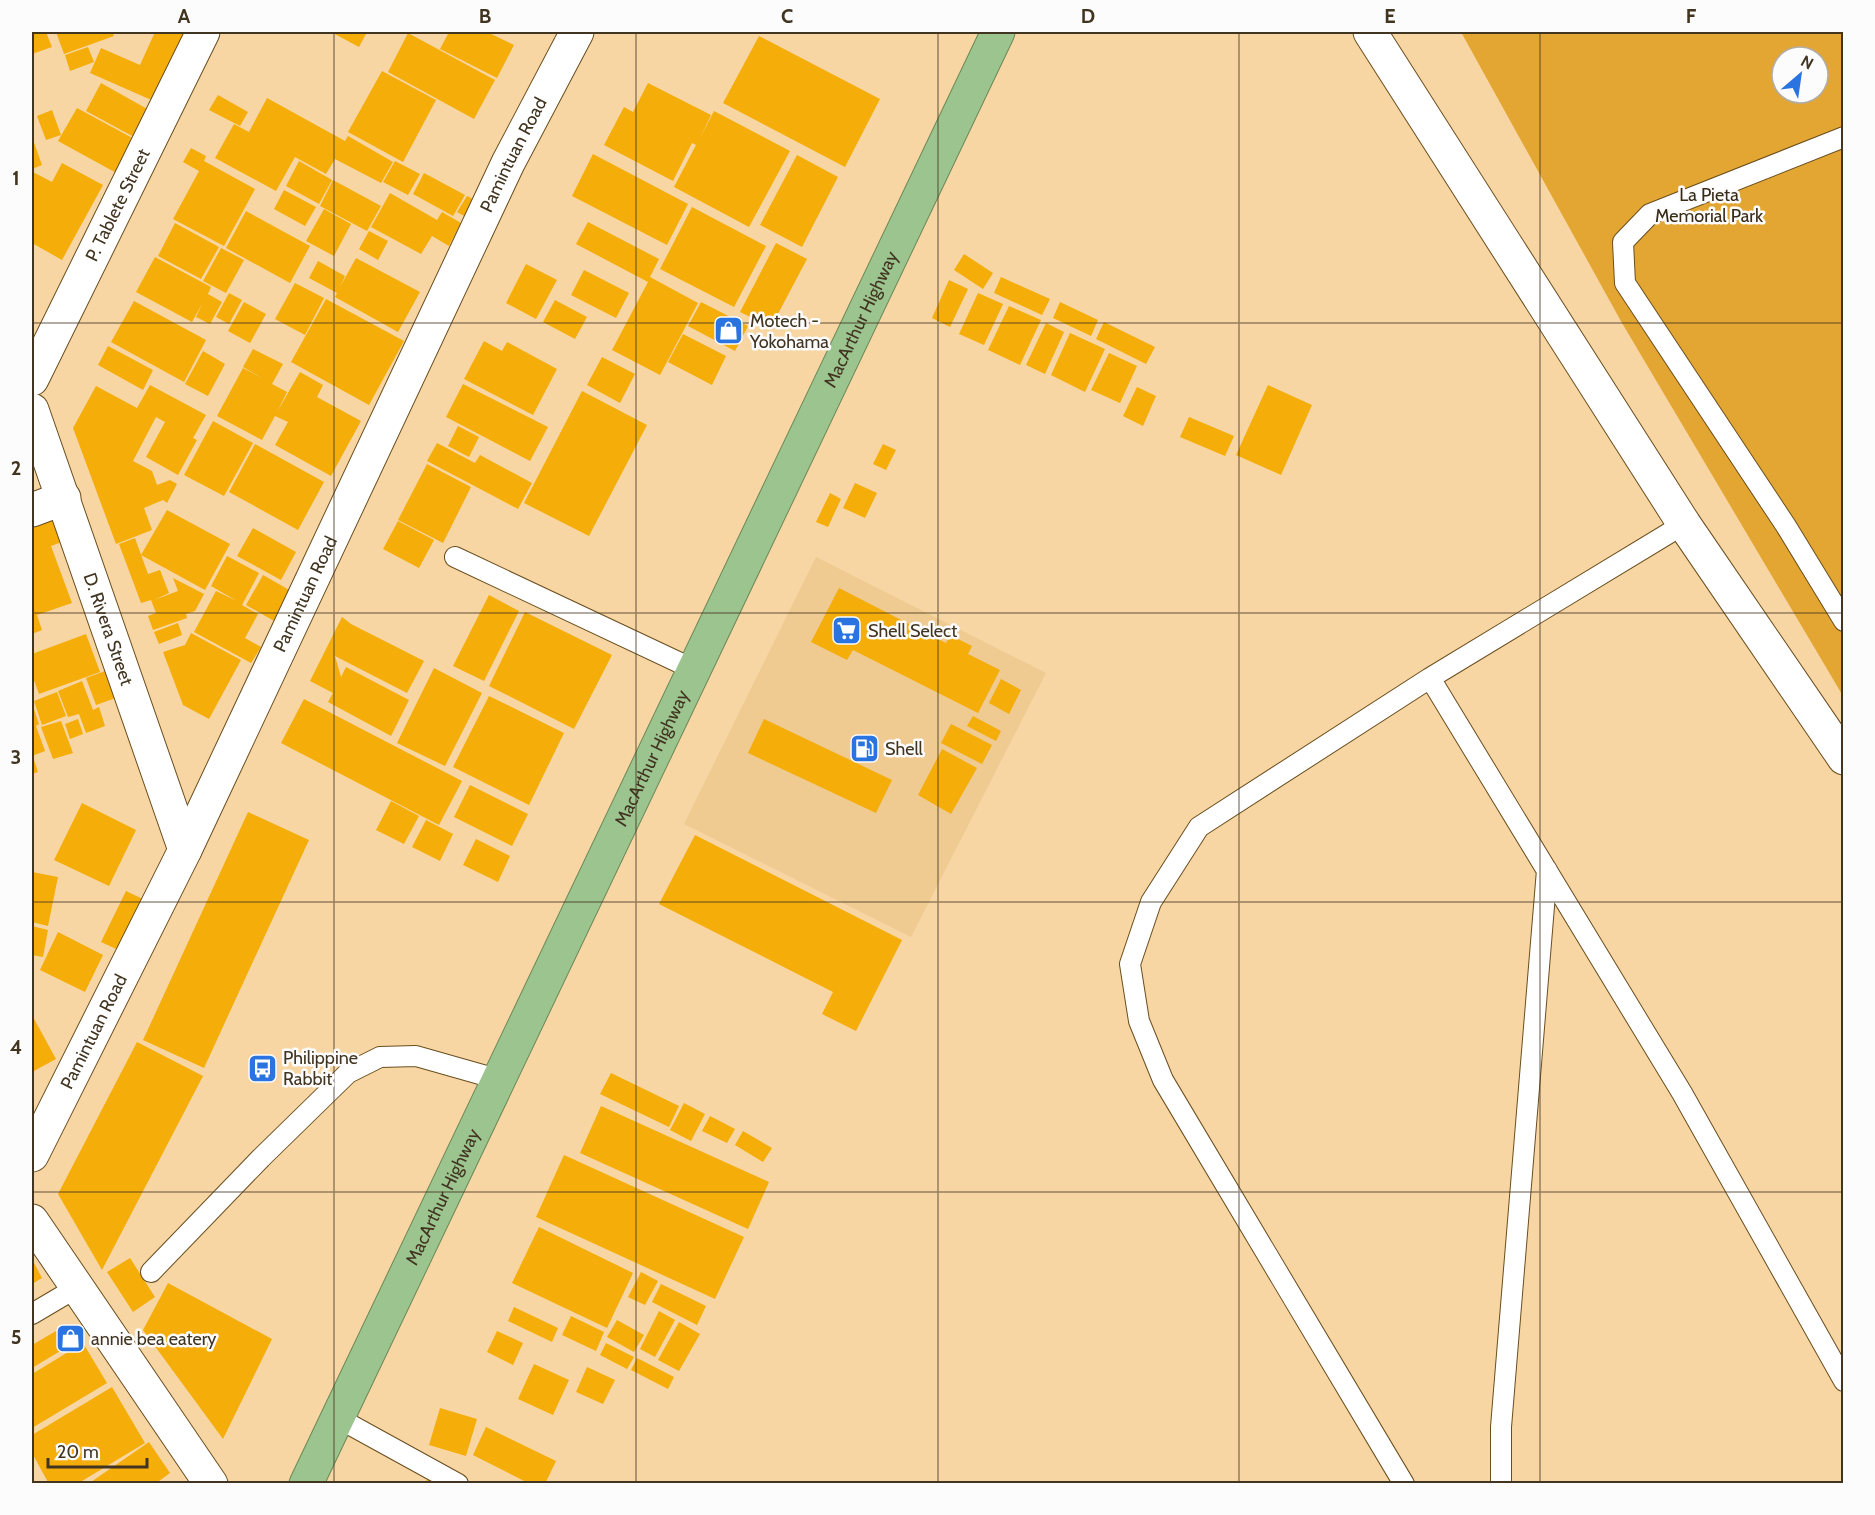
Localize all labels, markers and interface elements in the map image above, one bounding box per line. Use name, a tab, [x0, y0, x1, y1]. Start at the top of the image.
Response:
text: A	[178, 4, 191, 28]
text: B	[479, 4, 491, 28]
text: C	[781, 4, 793, 28]
text: D	[1081, 4, 1095, 28]
text: E	[1384, 4, 1396, 28]
text: F	[1686, 4, 1697, 28]
north arrow	[1770, 45, 1830, 105]
text: N	[1797, 51, 1817, 73]
street label: Pamintuan Road	[475, 94, 551, 216]
street label: P. Tablete Street	[81, 145, 155, 265]
text: 1	[12, 166, 20, 190]
park label: La Pieta Memorial Park	[1655, 184, 1764, 227]
street label: MacArthur Highway	[819, 248, 903, 391]
place label: Motech - Yokohama	[749, 310, 829, 353]
shop icon: Motech - Yokohama	[713, 315, 745, 347]
text: 2	[11, 456, 21, 480]
street label: Pamintuan Road	[269, 533, 342, 656]
street label: D. Rivera Street	[78, 570, 138, 688]
supermarket icon: Shell Select	[831, 615, 863, 647]
place label: Shell Select	[868, 620, 957, 642]
street label: MacArthur Highway	[610, 686, 694, 830]
fuel station icon: Shell	[848, 733, 880, 765]
place label: Shell	[885, 738, 924, 760]
text: 3	[11, 745, 21, 769]
street label: Pamintuan Road	[56, 971, 132, 1093]
text: 4	[10, 1035, 22, 1059]
place label: Philippine Rabbit	[283, 1047, 358, 1090]
bus stop icon: Philippine Rabbit	[246, 1052, 278, 1084]
street label: MacArthur Highway	[401, 1125, 485, 1269]
shop icon: annie bea eatery	[54, 1323, 86, 1355]
text: 5	[11, 1325, 21, 1349]
place label: annie bea eatery	[91, 1328, 216, 1350]
scale bar	[48, 1431, 147, 1469]
text: 20 m	[57, 1441, 99, 1463]

